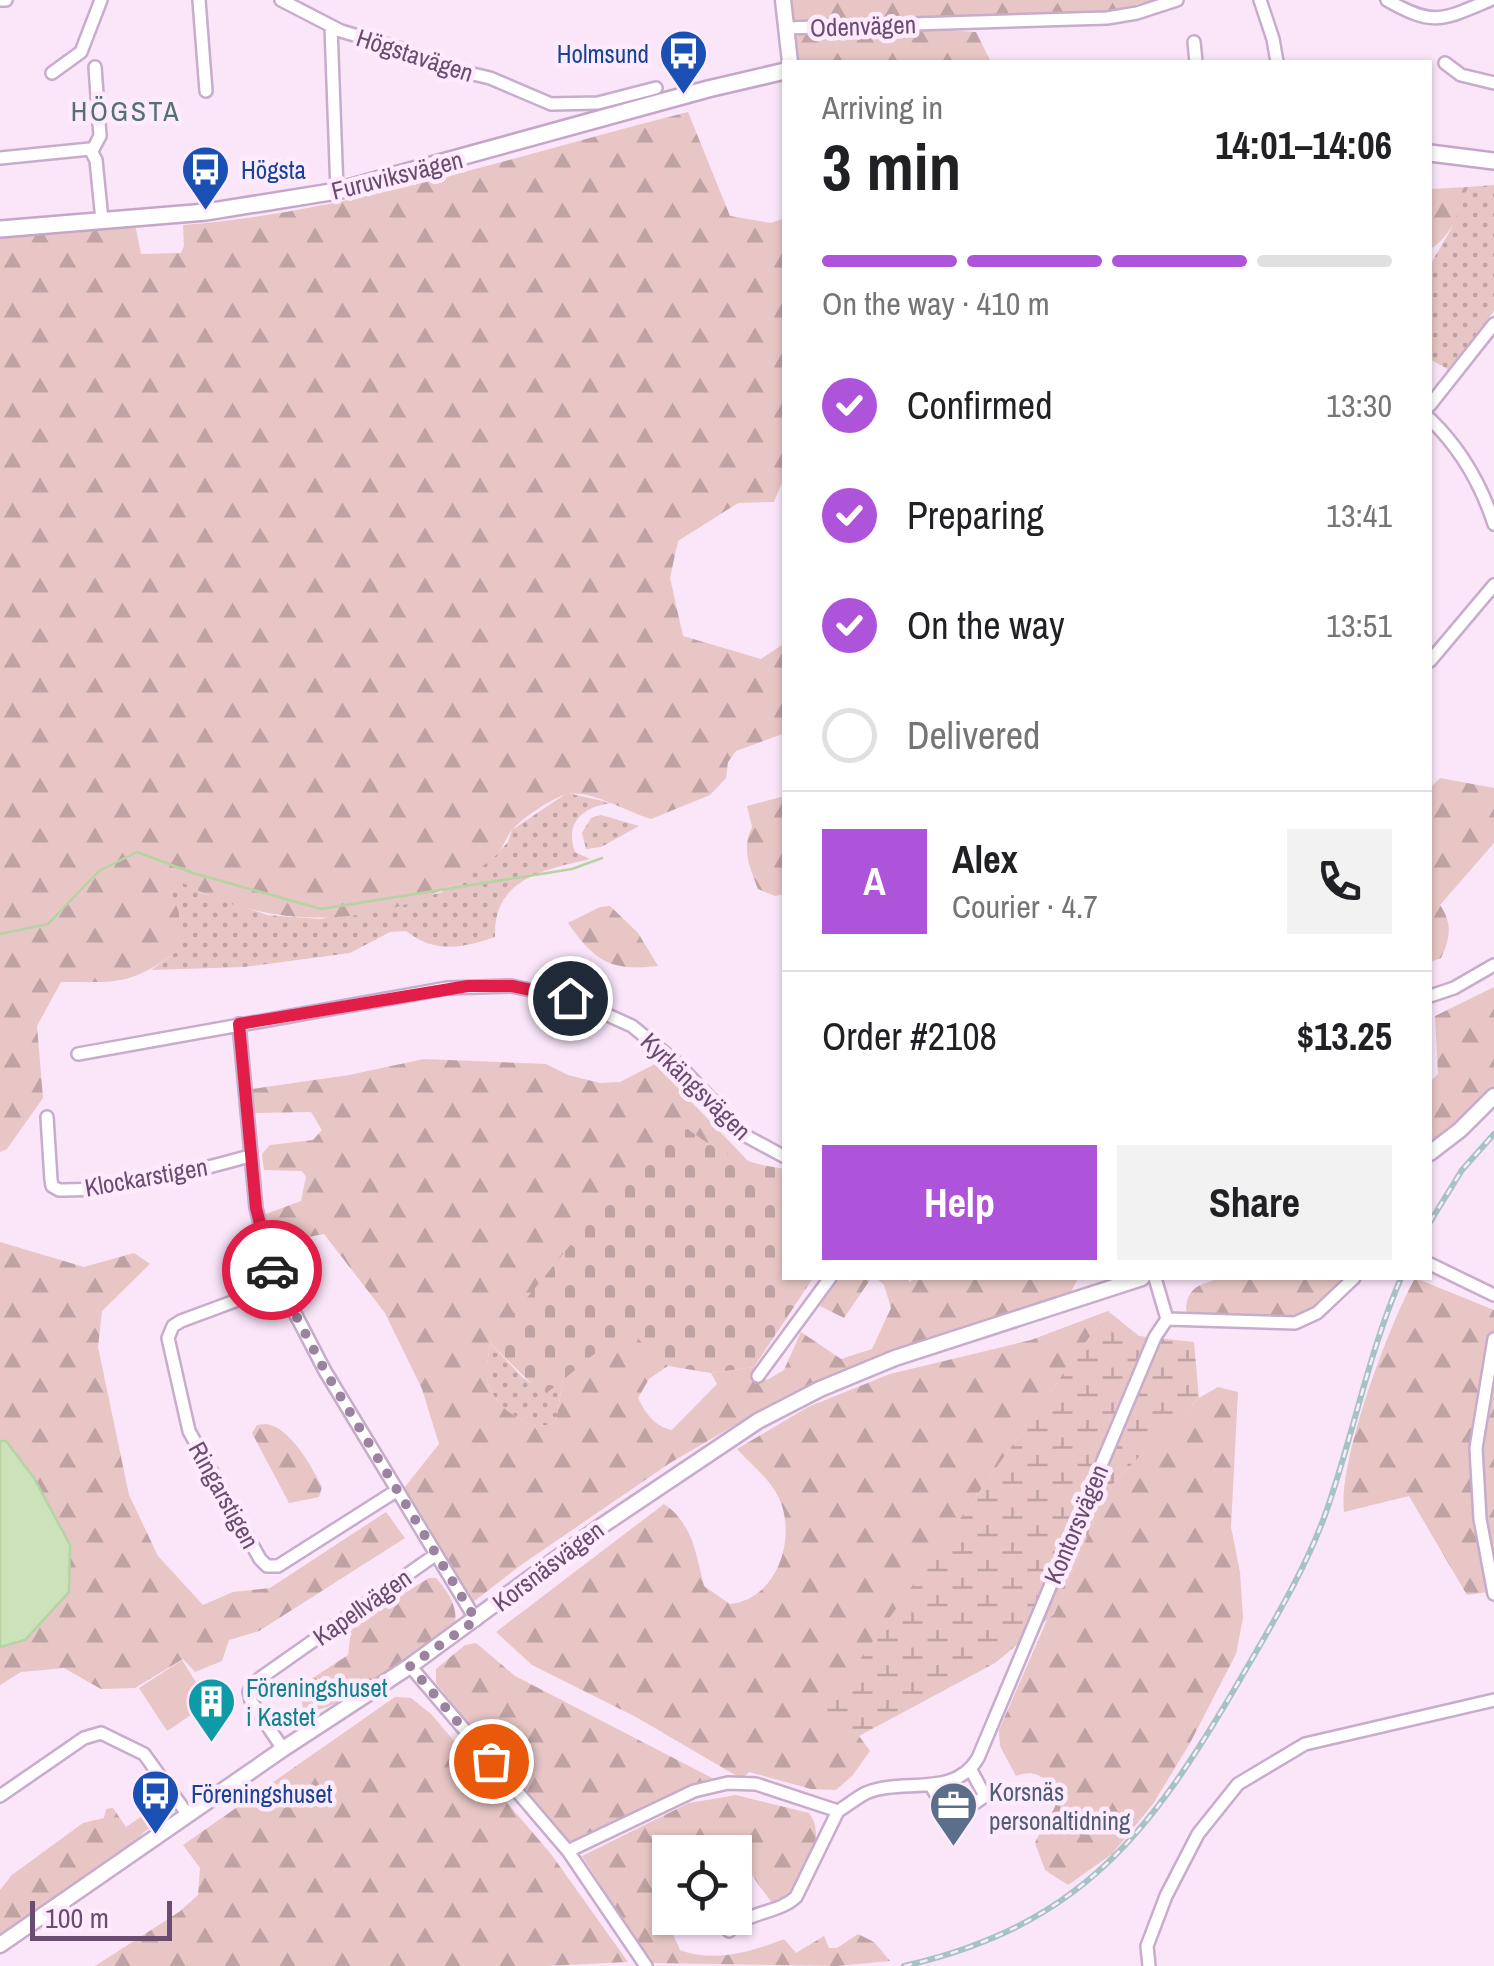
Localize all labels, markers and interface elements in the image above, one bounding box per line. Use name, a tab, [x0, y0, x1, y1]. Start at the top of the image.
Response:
street label: Odenvägen	[809, 7, 917, 45]
street label: Högstavägen	[352, 20, 478, 90]
bus stop icon: Holmsund	[658, 28, 710, 96]
place label: Holmsund	[557, 37, 649, 71]
text: Arriving in	[822, 86, 943, 129]
district label: HÖGSTA	[71, 92, 181, 130]
text: 14:01–14:06	[1215, 120, 1392, 171]
text: 3 min	[822, 123, 961, 210]
street label: Furuviksvägen	[328, 142, 466, 208]
bus stop icon: Högsta	[180, 144, 232, 212]
place label: Högsta	[241, 153, 307, 187]
text: On the way · 410 m	[822, 282, 1050, 325]
icon: check	[822, 378, 877, 433]
text: Confirmed	[907, 380, 1052, 431]
text: 13:30	[1326, 384, 1392, 427]
icon: check	[822, 488, 877, 543]
text: Preparing	[907, 490, 1044, 541]
text: 13:41	[1326, 494, 1392, 537]
icon: check	[822, 598, 877, 653]
text: On the way	[907, 600, 1065, 651]
text: 13:51	[1326, 604, 1392, 647]
text: Delivered	[907, 710, 1040, 761]
button: phone	[1287, 829, 1392, 934]
text: Alex	[952, 834, 1018, 885]
text: A	[863, 856, 886, 907]
text: Courier · 4.7	[952, 885, 1098, 928]
pin	[528, 956, 613, 1041]
icon: home	[543, 971, 598, 1026]
text: Order #2108	[822, 1011, 997, 1062]
text: $13.25	[1297, 1011, 1392, 1062]
street label: Kyrkängsvägen	[633, 1025, 759, 1147]
button: Help	[822, 1145, 1097, 1260]
button: Share	[1117, 1145, 1392, 1260]
street label: Klockarstigen	[82, 1149, 210, 1205]
courier	[222, 1220, 322, 1320]
icon: car	[245, 1243, 300, 1298]
street label: Ringarstigen	[181, 1435, 267, 1555]
street label: Kontorsvägen	[1036, 1459, 1116, 1589]
street label: Korsnäsvägen	[485, 1513, 611, 1619]
street label: Kapellvägen	[306, 1561, 418, 1653]
place label: Föreningshuset i Kastet	[246, 1671, 388, 1734]
building icon: Föreningshuset i Kastet	[185, 1676, 237, 1744]
pin	[449, 1719, 534, 1804]
icon: bag	[464, 1734, 519, 1789]
bus stop icon: Föreningshuset	[130, 1768, 182, 1836]
place label: Korsnäs personaltidning	[989, 1775, 1131, 1838]
place label: Föreningshuset	[191, 1777, 333, 1811]
office icon: Korsnäs personaltidning	[928, 1780, 980, 1848]
map controls	[652, 1835, 752, 1935]
button: locate	[652, 1835, 752, 1935]
scale bar	[30, 1896, 172, 1940]
text: 100 m	[45, 1899, 109, 1937]

